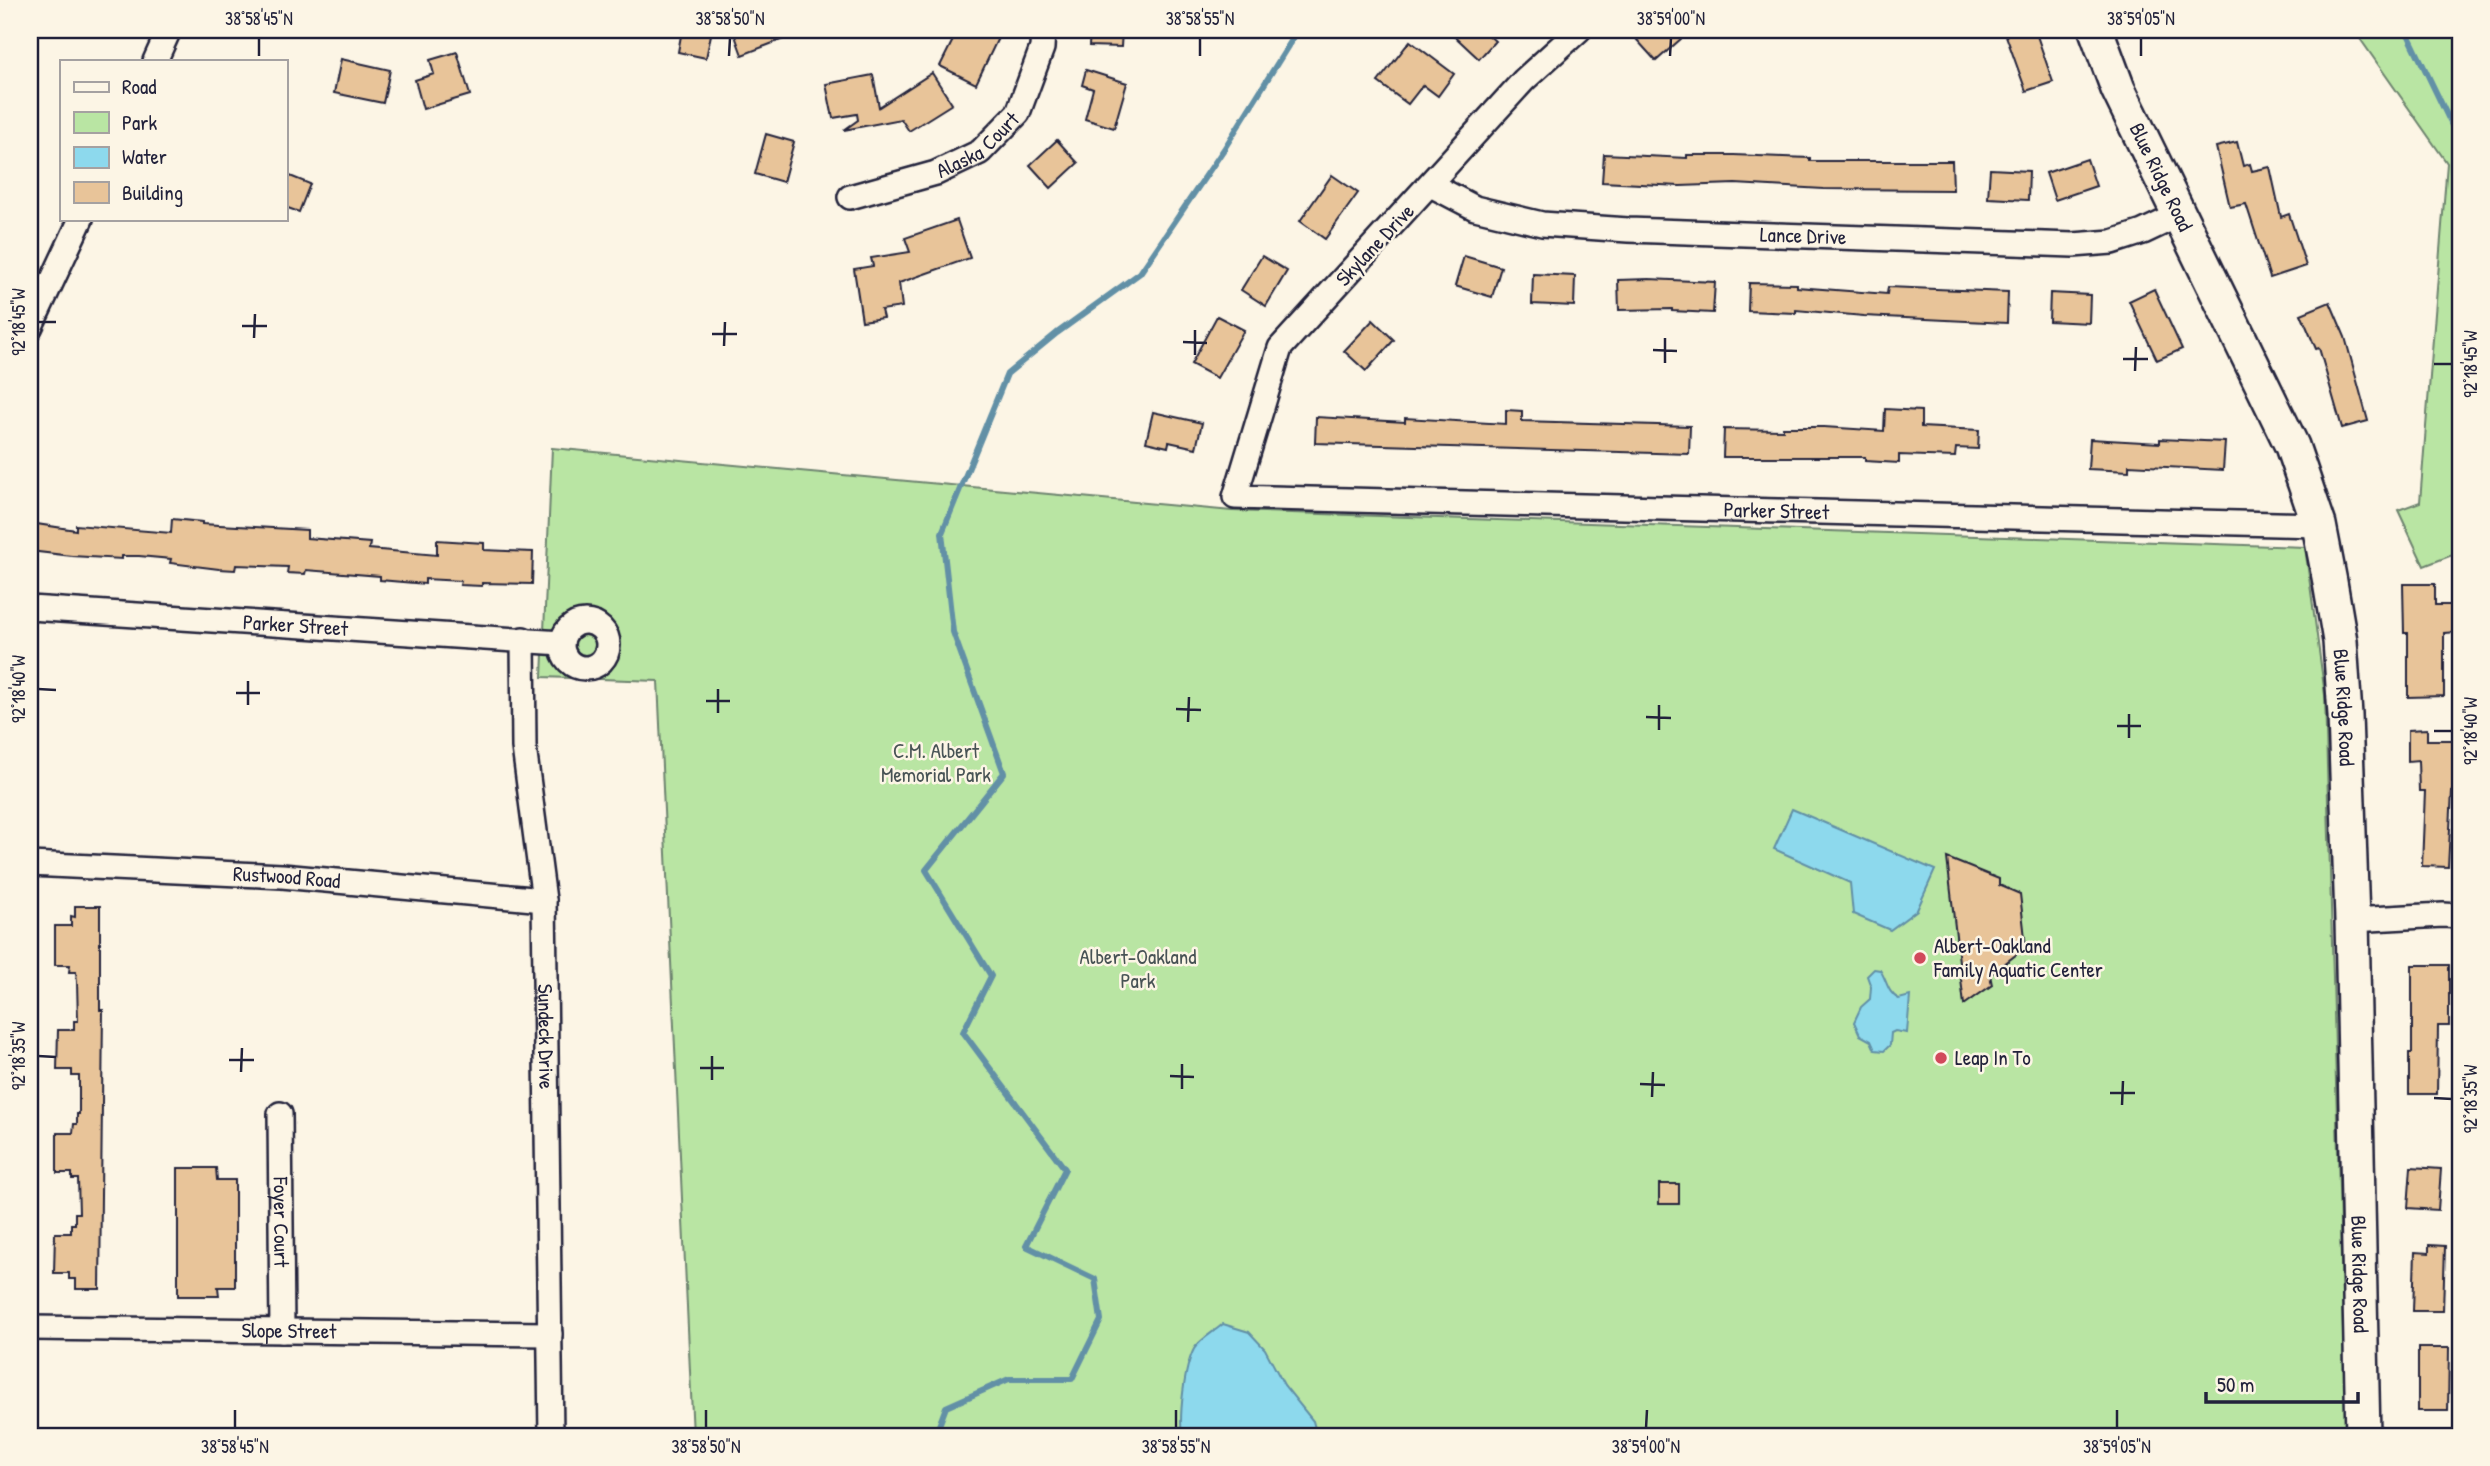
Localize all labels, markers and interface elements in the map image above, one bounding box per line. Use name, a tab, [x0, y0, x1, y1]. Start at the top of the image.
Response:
text: 38°58'45"N	[225, 6, 293, 31]
text: 38°58'50"N	[695, 6, 765, 31]
text: 38°58'55"N	[1166, 6, 1234, 31]
text: 38°59'00"N	[1637, 6, 1705, 31]
text: 38°59'05"N	[2107, 6, 2175, 31]
legend	[60, 60, 287, 220]
text: Road	[122, 72, 156, 101]
street label: Alaska Court	[931, 105, 1026, 185]
text: Park	[122, 108, 157, 137]
street label: Blue Ridge Road	[2123, 118, 2200, 236]
text: Water	[122, 142, 167, 171]
text: Building	[122, 178, 183, 207]
street label: Skylane Drive	[1329, 197, 1420, 292]
street label: Lance Drive	[1759, 219, 1847, 251]
text: 92°18'45"W	[6, 288, 31, 356]
text: 92°18'45"W	[2458, 330, 2483, 398]
street label: Parker Street	[1723, 495, 1830, 526]
street label: Parker Street	[242, 607, 350, 643]
street label: Blue Ridge Road	[2327, 648, 2362, 766]
text: 92°18'40"W	[6, 655, 31, 723]
text: 92°18'40"W	[2458, 697, 2483, 765]
park label: C.M. Albert Memorial Park	[881, 736, 991, 789]
street label: Rustwood Road	[232, 859, 342, 895]
place label: Albert-Oakland Family Aquatic Center	[1933, 931, 2103, 984]
park label: Albert-Oakland Park	[1080, 942, 1196, 995]
marker: Albert-Oakland Family Aquatic Center	[1912, 950, 1928, 966]
street label: Sundeck Drive	[531, 984, 561, 1090]
text: 92°18'35"W	[6, 1022, 31, 1090]
place label: Leap In To	[1955, 1043, 2031, 1072]
marker: Leap In To	[1933, 1050, 1949, 1066]
text: 92°18'35"W	[2458, 1065, 2483, 1133]
street label: Foyer Court	[267, 1176, 296, 1268]
street label: Blue Ridge Road	[2344, 1215, 2376, 1333]
street label: Slope Street	[241, 1315, 337, 1346]
scale bar	[2206, 1361, 2359, 1405]
text: 50 m	[2217, 1370, 2254, 1399]
text: 38°58'45"N	[201, 1434, 269, 1459]
text: 38°58'50"N	[671, 1434, 741, 1459]
text: 38°58'55"N	[1142, 1434, 1210, 1459]
text: 38°59'00"N	[1612, 1434, 1680, 1459]
text: 38°59'05"N	[2083, 1434, 2151, 1459]

